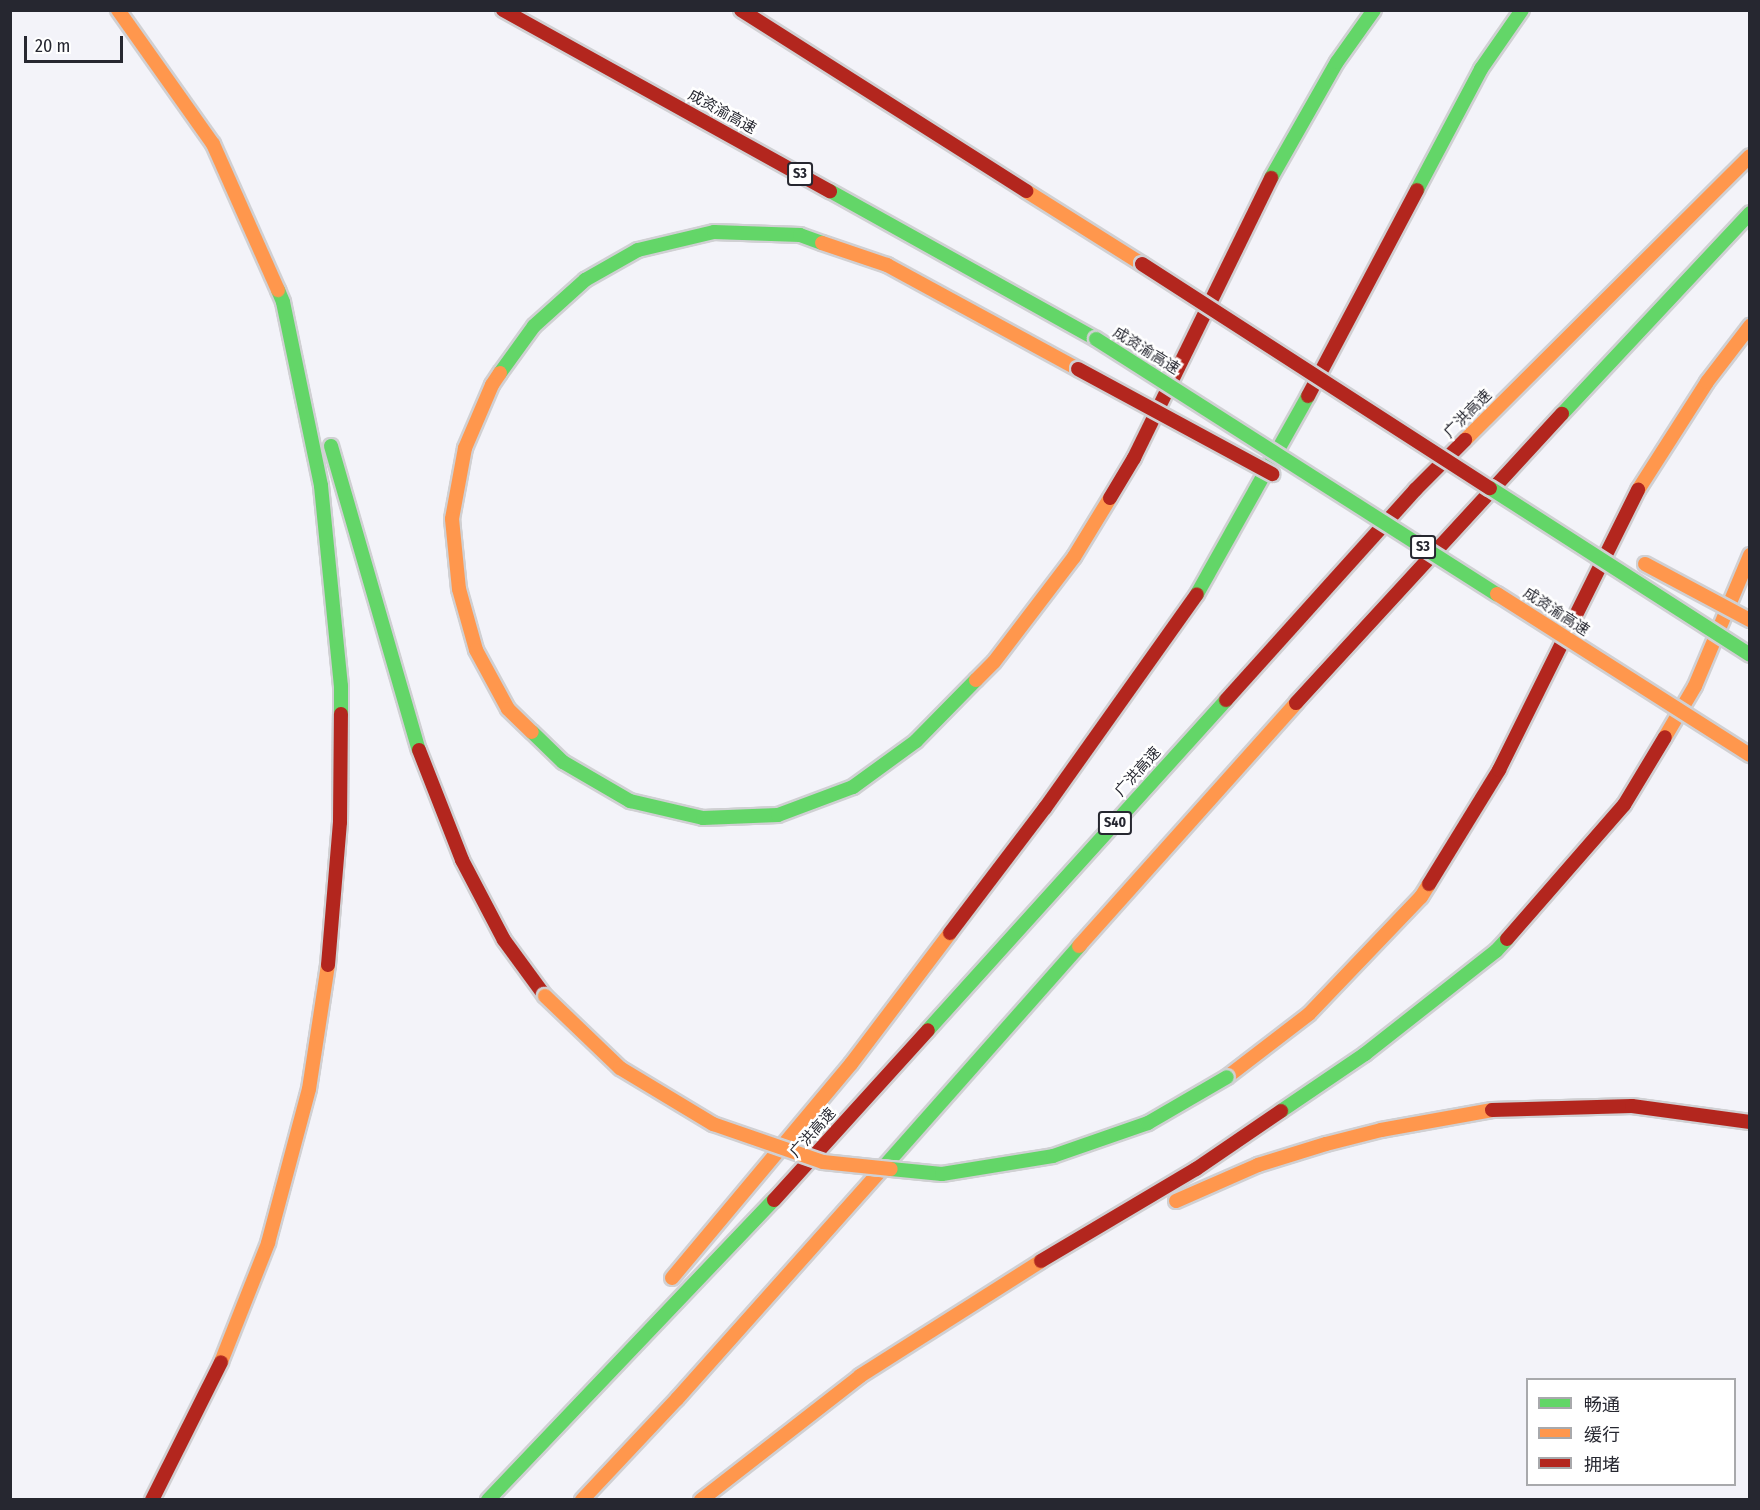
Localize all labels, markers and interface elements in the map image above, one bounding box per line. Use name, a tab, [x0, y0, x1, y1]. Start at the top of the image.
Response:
scale bar	[27, 24, 126, 62]
text: 20 m	[35, 35, 70, 57]
street label: 成资渝高速	[685, 86, 759, 138]
road number: S3	[786, 163, 814, 185]
street label: 成资渝高速	[1109, 323, 1183, 379]
street label: 广洪高速	[1440, 386, 1496, 442]
road number: S3	[1410, 536, 1436, 558]
street label: 成资渝高速	[1520, 584, 1592, 640]
street label: 广洪高速	[1111, 744, 1165, 800]
road number: S40	[1097, 812, 1133, 834]
street label: 广洪高速	[786, 1105, 840, 1161]
legend	[1526, 1378, 1736, 1486]
text: 畅通	[1584, 1394, 1620, 1416]
text: 缓行	[1584, 1424, 1620, 1446]
text: 拥堵	[1584, 1454, 1620, 1476]

